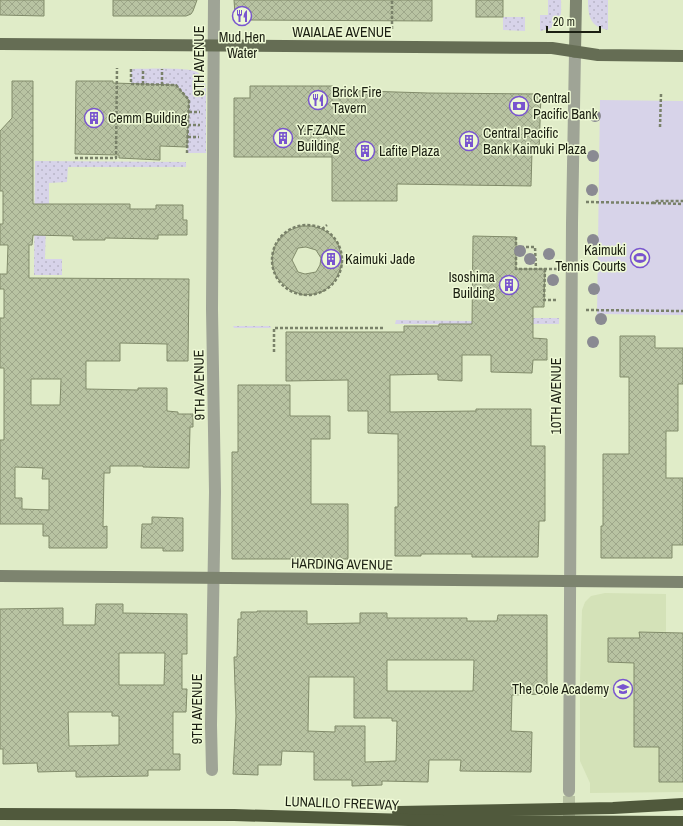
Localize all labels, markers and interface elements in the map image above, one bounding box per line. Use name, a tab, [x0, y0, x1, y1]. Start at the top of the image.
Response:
restaurant icon: Mud Hen Water	[231, 5, 253, 27]
scale bar	[547, 8, 600, 34]
text: 20 m	[553, 14, 575, 30]
street label: WAIALAE AVENUE	[292, 23, 392, 41]
street label: 9TH AVENUE	[190, 26, 208, 96]
place label: Mud Hen Water	[219, 28, 265, 62]
place label: Brick Fire Tavern	[332, 83, 382, 117]
restaurant icon: Brick Fire Tavern	[307, 89, 329, 111]
place label: Central Pacific Bank	[533, 89, 598, 123]
bank icon: Central Pacific Bank	[508, 95, 530, 117]
building icon: Cemm Building	[83, 107, 105, 129]
place label: Cemm Building	[108, 109, 188, 127]
place label: Y.F.ZANE Building	[297, 121, 346, 155]
place label: Central Pacific Bank Kaimuki Plaza	[483, 124, 587, 158]
building icon: Y.F.ZANE Building	[272, 127, 294, 149]
building icon: Central Pacific Bank Kaimuki Plaza	[458, 130, 480, 152]
building icon: Lafite Plaza	[354, 140, 376, 162]
place label: Lafite Plaza	[379, 142, 440, 160]
place label: Kaimuki Tennis Courts	[555, 241, 626, 275]
sports icon: Kaimuki Tennis Courts	[629, 247, 651, 269]
building icon: Kaimuki Jade	[320, 248, 342, 270]
place label: Kaimuki Jade	[345, 250, 415, 268]
place label: Isoshima Building	[448, 268, 496, 302]
building icon: Isoshima Building	[498, 274, 520, 296]
street label: 9TH AVENUE	[189, 350, 209, 420]
street label: 10TH AVENUE	[547, 358, 565, 435]
street label: HARDING AVENUE	[291, 554, 393, 574]
street label: 9TH AVENUE	[188, 674, 206, 744]
school or university icon: The Cole Academy	[612, 678, 634, 700]
place label: The Cole Academy	[512, 680, 609, 698]
street label: LUNALILO FREEWAY	[285, 792, 400, 814]

